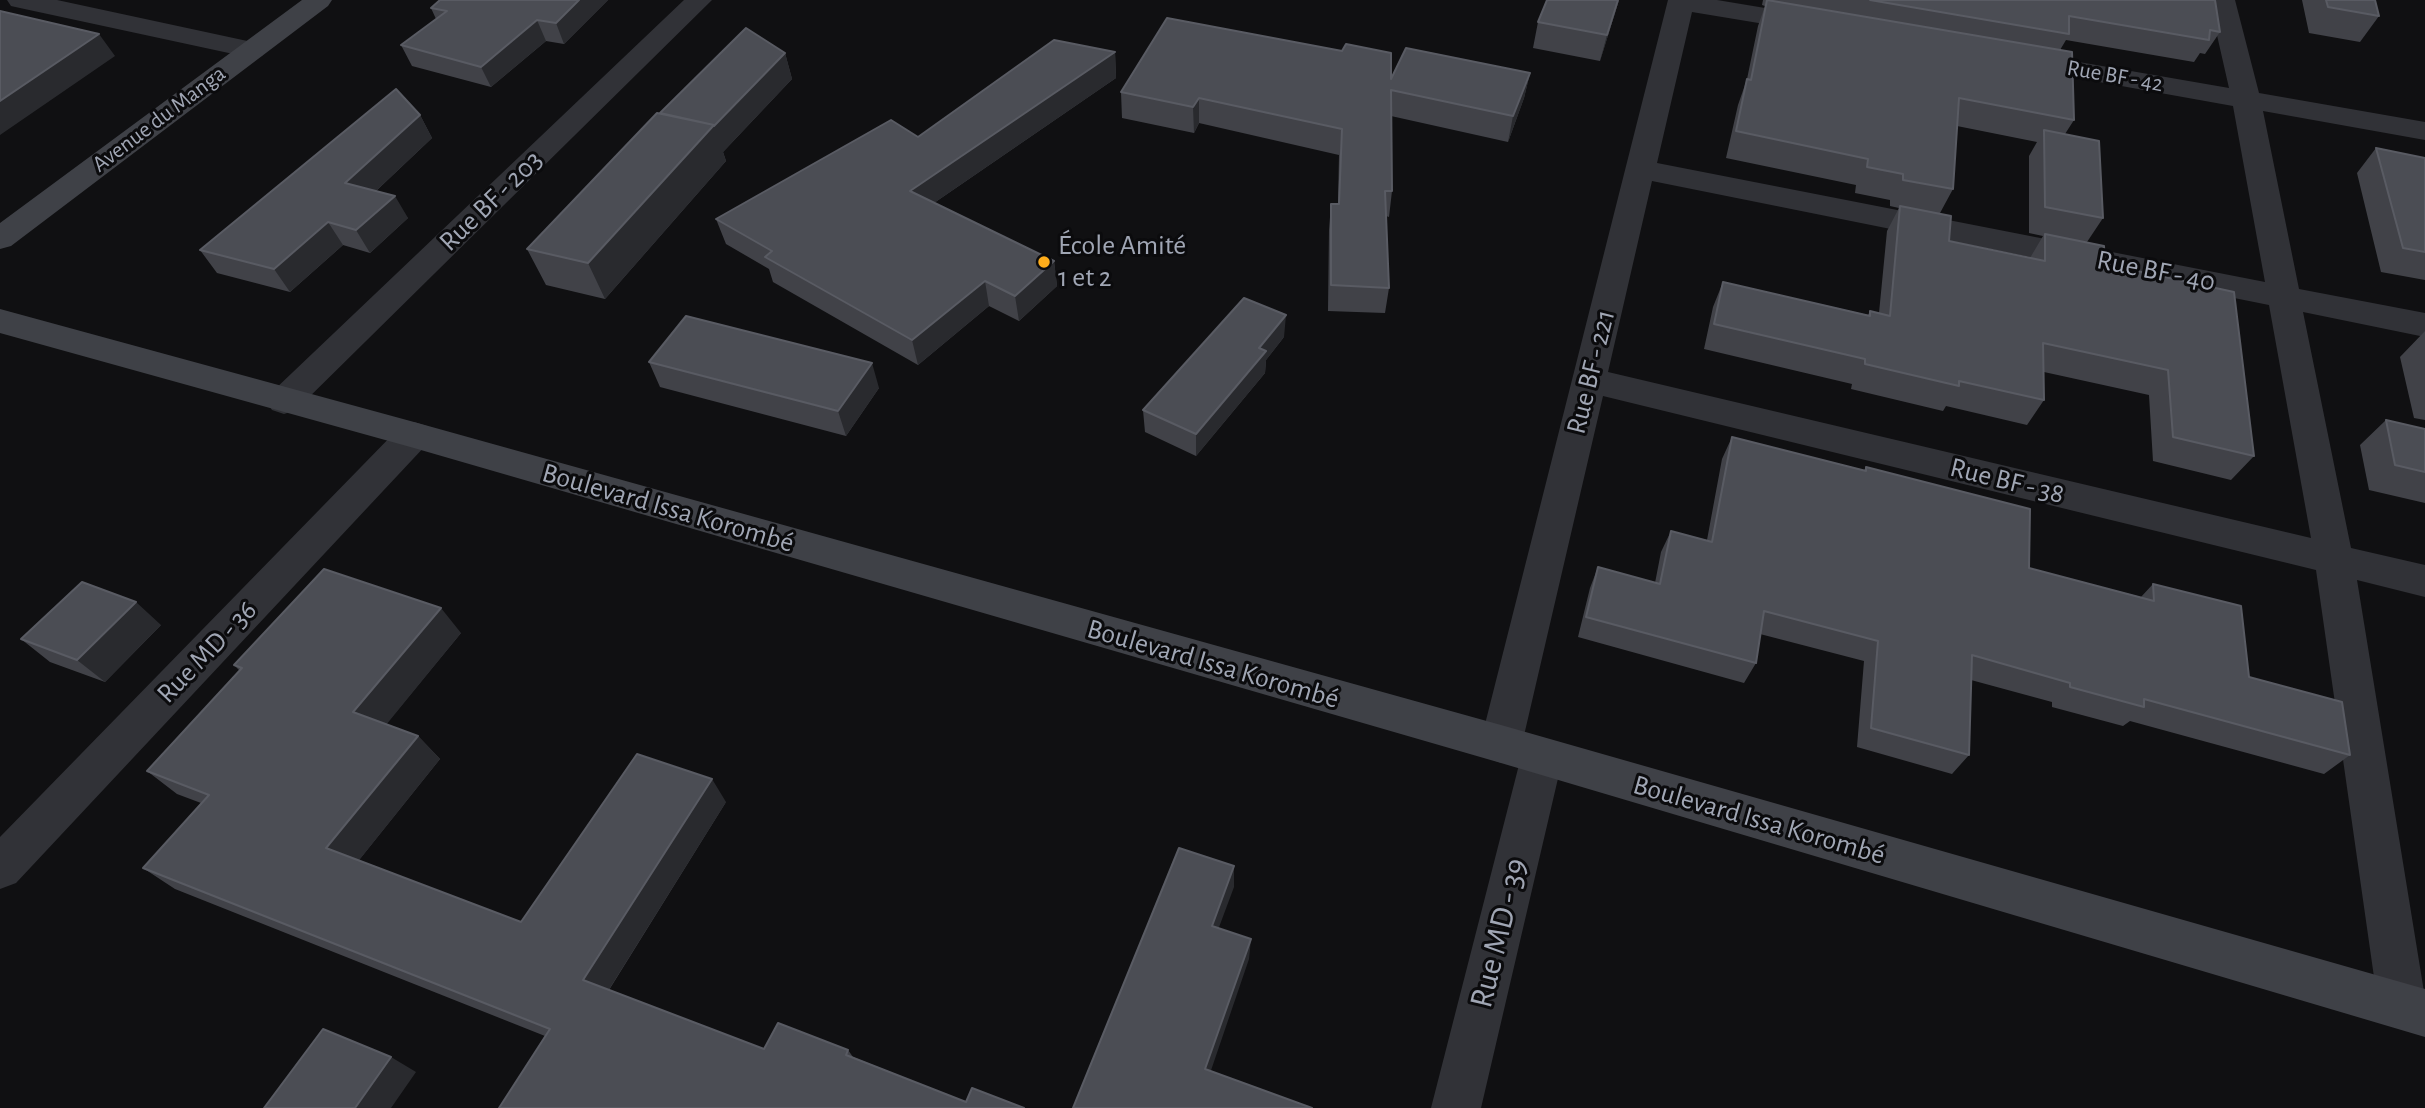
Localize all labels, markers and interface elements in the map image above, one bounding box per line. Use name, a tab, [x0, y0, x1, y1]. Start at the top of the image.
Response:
street label: Rue BF - 42	[2065, 54, 2165, 98]
street label: Avenue du Manga	[87, 60, 231, 178]
street label: Rue BF - 203	[432, 143, 550, 259]
place label: École Amité 1 et 2	[1058, 229, 1186, 295]
street label: Rue BF - 40	[2094, 243, 2218, 299]
marker: École Amité 1 et 2	[1036, 254, 1052, 270]
street label: Rue BF - 221	[1559, 306, 1623, 438]
street label: Rue BF - 38	[1946, 451, 2068, 511]
street label: Boulevard Issa Korombé	[538, 456, 798, 560]
street label: Rue MD - 36	[150, 594, 264, 710]
street label: Boulevard Issa Korombé	[1083, 612, 1343, 716]
street label: Boulevard Issa Korombé	[1629, 768, 1889, 872]
street label: Rue MD - 39	[1461, 854, 1537, 1012]

